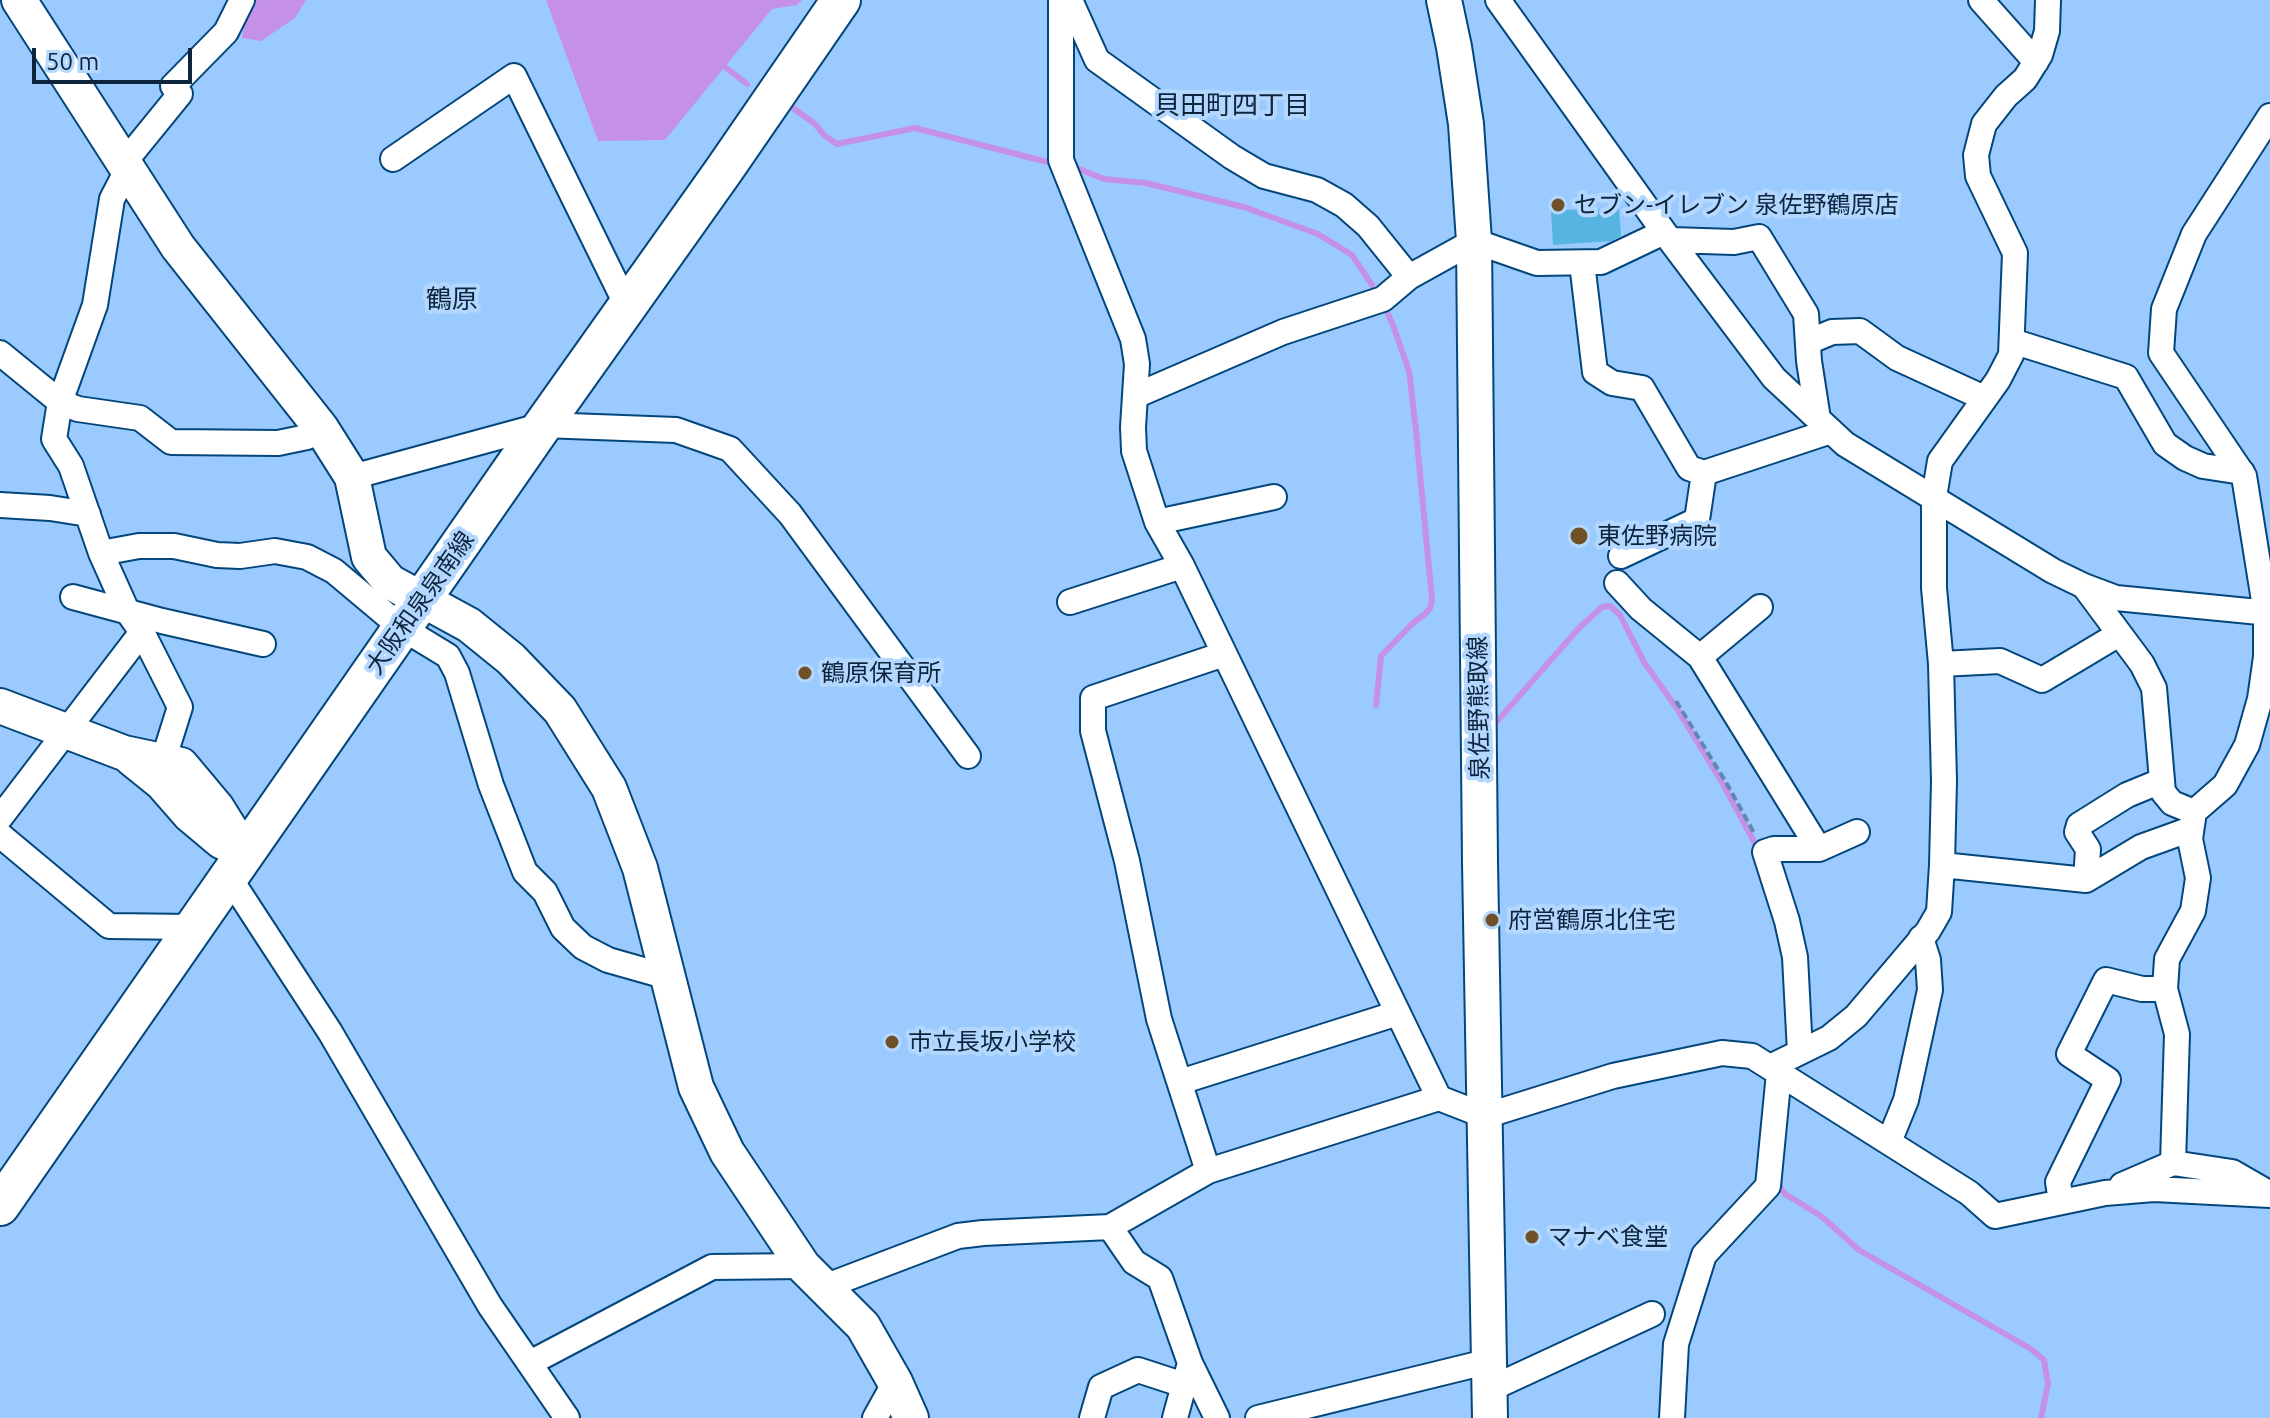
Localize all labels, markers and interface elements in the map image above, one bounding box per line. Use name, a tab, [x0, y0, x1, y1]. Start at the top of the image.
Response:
scale bar	[36, 32, 196, 82]
text: 50 m	[46, 48, 99, 75]
district label: 貝田町四丁目	[1154, 89, 1310, 121]
place label: セブン-イレブン 泉佐野鶴原店	[1574, 191, 1898, 219]
marker: セブン-イレブン 泉佐野鶴原店	[1549, 196, 1567, 214]
district label: 鶴原	[426, 283, 478, 315]
place label: 東佐野病院	[1597, 522, 1717, 550]
marker: 東佐野病院	[1568, 525, 1590, 547]
street label: 大阪和泉泉南線	[360, 526, 480, 680]
street label: 泉佐野熊取線	[1463, 636, 1495, 780]
place label: 鶴原保育所	[821, 659, 941, 687]
marker: 鶴原保育所	[796, 664, 814, 682]
place label: 府営鶴原北住宅	[1508, 906, 1676, 934]
marker: 府営鶴原北住宅	[1483, 911, 1501, 929]
place label: 市立長坂小学校	[908, 1028, 1076, 1056]
marker: 市立長坂小学校	[883, 1033, 901, 1051]
place label: マナベ食堂	[1548, 1223, 1668, 1251]
marker: マナベ食堂	[1523, 1228, 1541, 1246]

